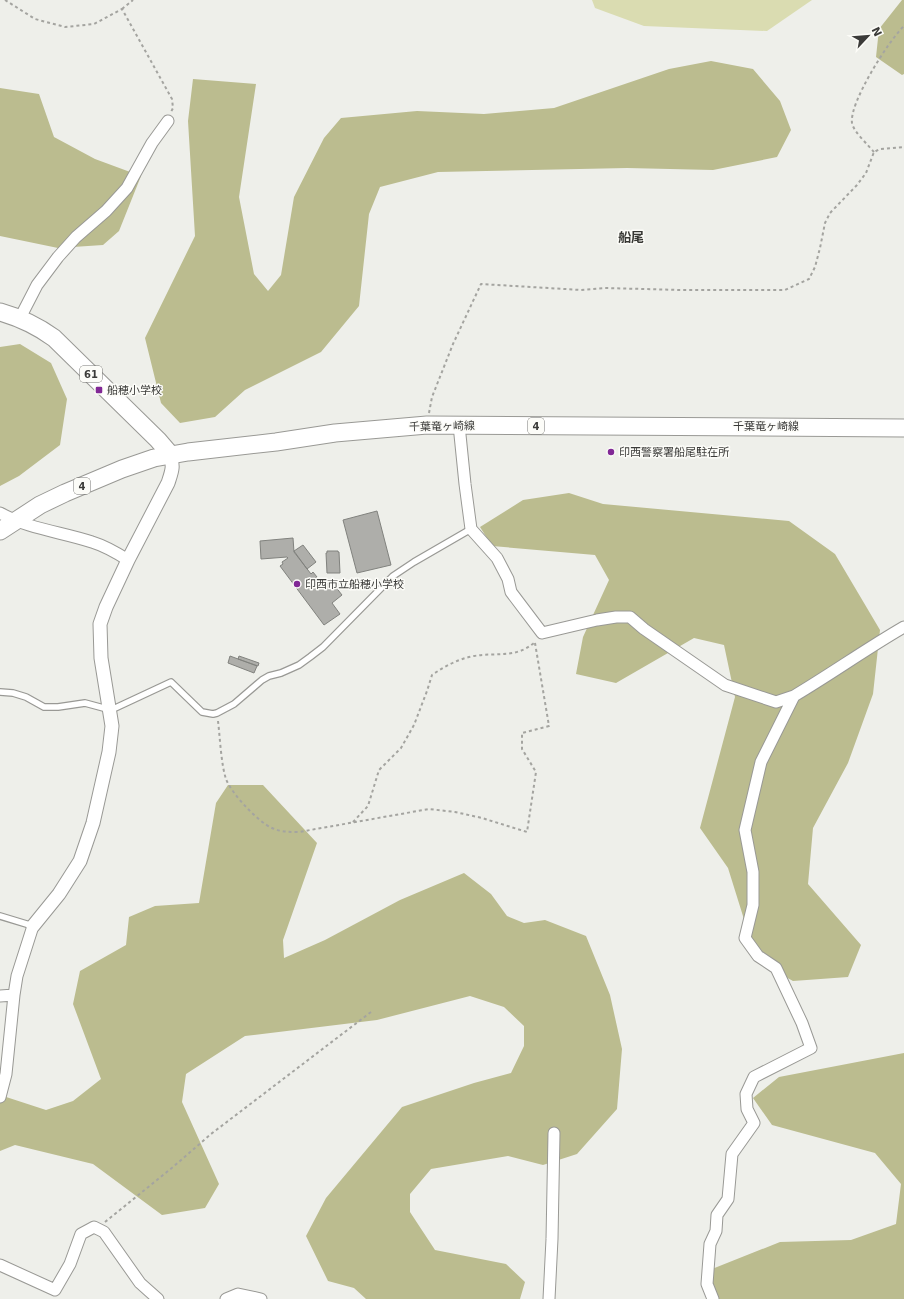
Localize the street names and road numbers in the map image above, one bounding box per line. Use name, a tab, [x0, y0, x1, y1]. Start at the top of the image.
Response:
road number: 61	[80, 366, 102, 382]
road number: 4	[528, 418, 544, 434]
street label: 千葉竜ヶ崎線	[409, 419, 475, 434]
street label: 千葉竜ヶ崎線	[733, 420, 799, 433]
road number: 4	[74, 478, 90, 494]

